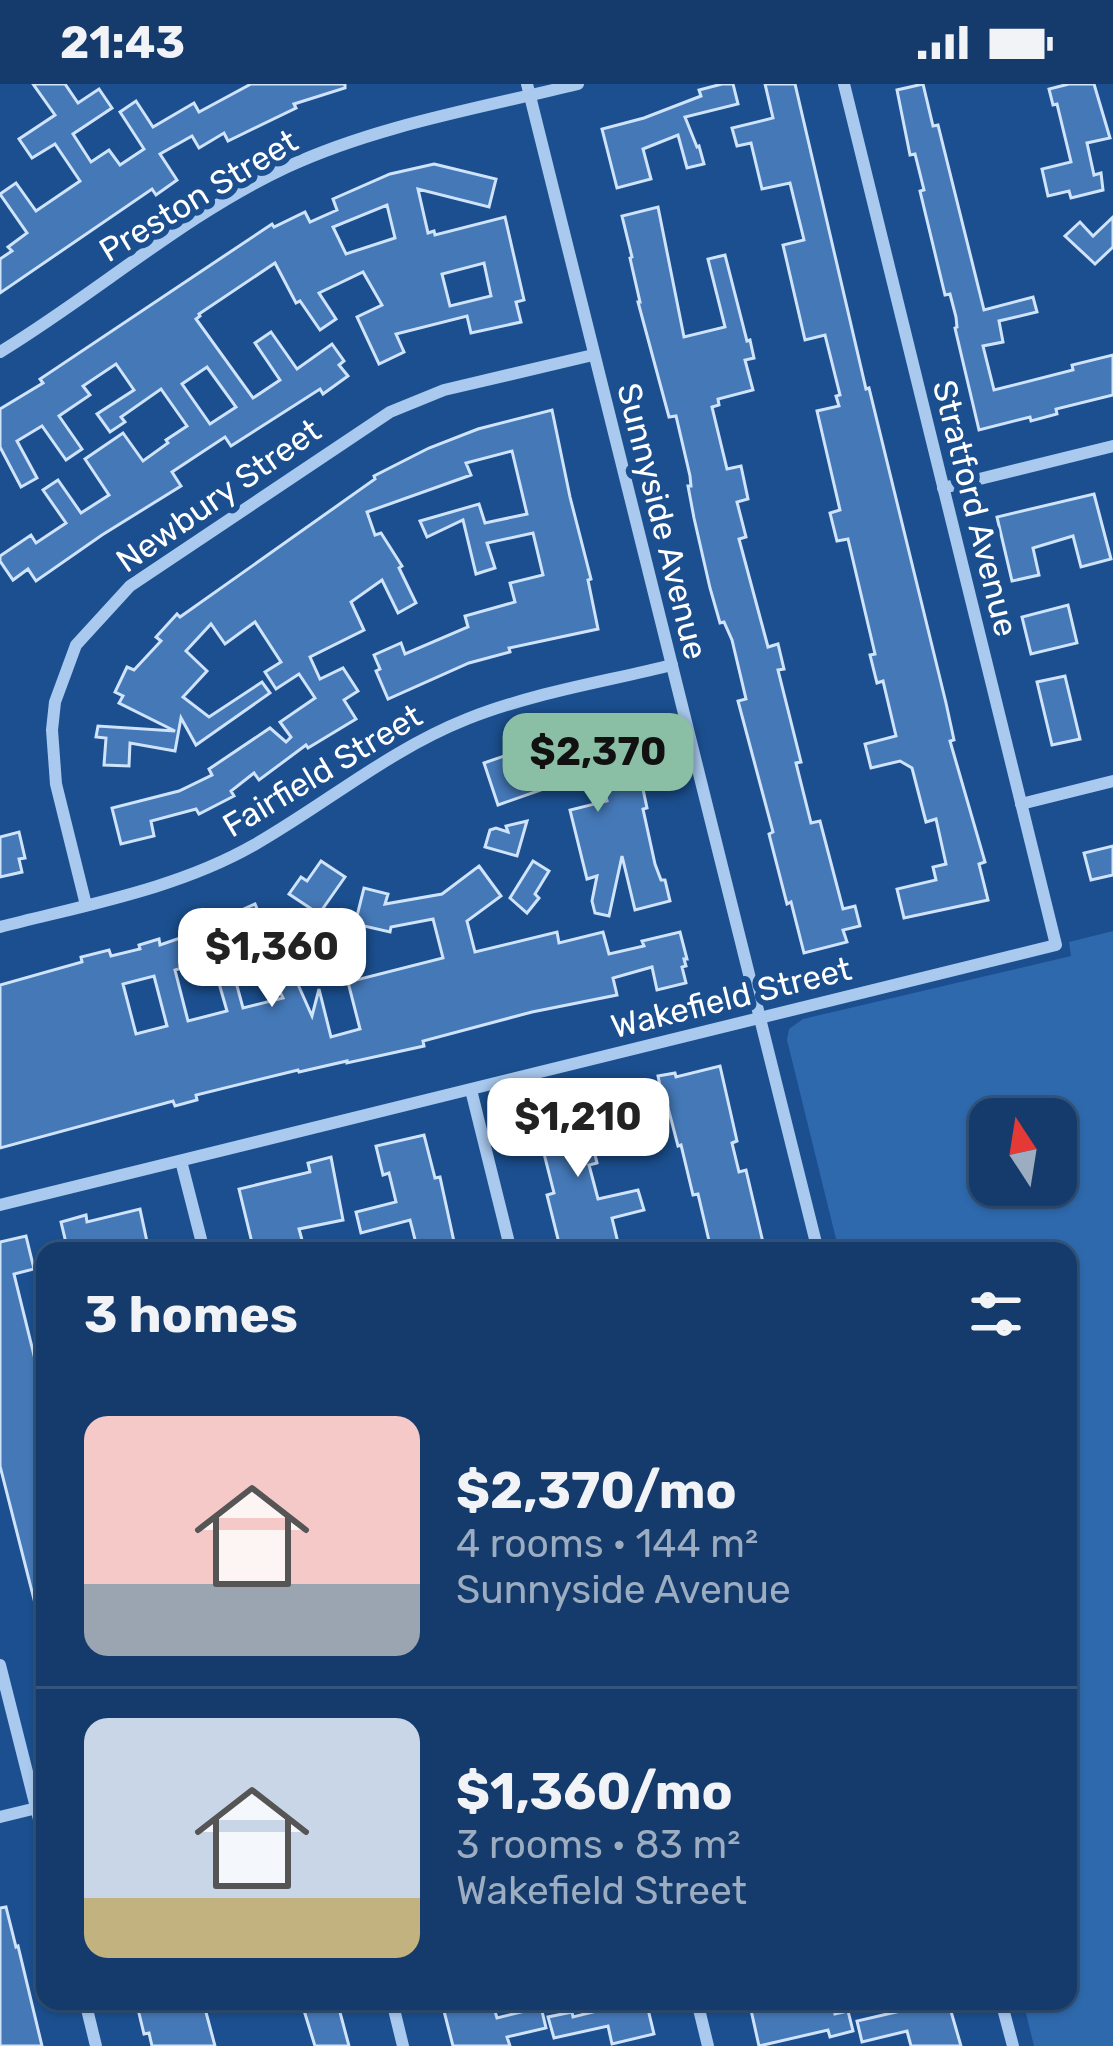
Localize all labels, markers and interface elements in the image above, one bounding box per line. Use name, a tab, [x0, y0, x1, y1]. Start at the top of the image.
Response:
text: 21:43	[60, 16, 185, 69]
street label: Preston Street	[92, 121, 304, 270]
street label: Stratford Avenue	[925, 376, 1026, 640]
street label: Sunnyside Avenue	[609, 379, 716, 663]
street label: Newbury Street	[109, 410, 328, 580]
street label: Fairfield Street	[216, 696, 429, 845]
pin: $2,370	[500, 713, 696, 815]
text: $2,370	[530, 729, 666, 775]
pin: $1,360	[174, 908, 370, 1010]
text: $1,360	[205, 924, 339, 970]
street label: Wakefield Street	[607, 949, 855, 1046]
pin: $1,210	[480, 1078, 676, 1180]
text: $1,210	[514, 1094, 642, 1140]
north arrow	[969, 1098, 1077, 1206]
map controls	[969, 1098, 1077, 1206]
icon: filters	[963, 1281, 1029, 1347]
text: 3 homes	[84, 1284, 298, 1345]
text: $2,370/mo	[456, 1460, 737, 1521]
icon: home	[180, 1464, 324, 1608]
text: 4 rooms · 144 m²	[456, 1521, 758, 1567]
text: Sunnyside Avenue	[456, 1567, 791, 1613]
text: $1,360/mo	[456, 1761, 733, 1822]
icon: home	[180, 1766, 324, 1910]
text: 3 rooms · 83 m²	[456, 1822, 741, 1868]
text: Wakefield Street	[456, 1868, 747, 1914]

